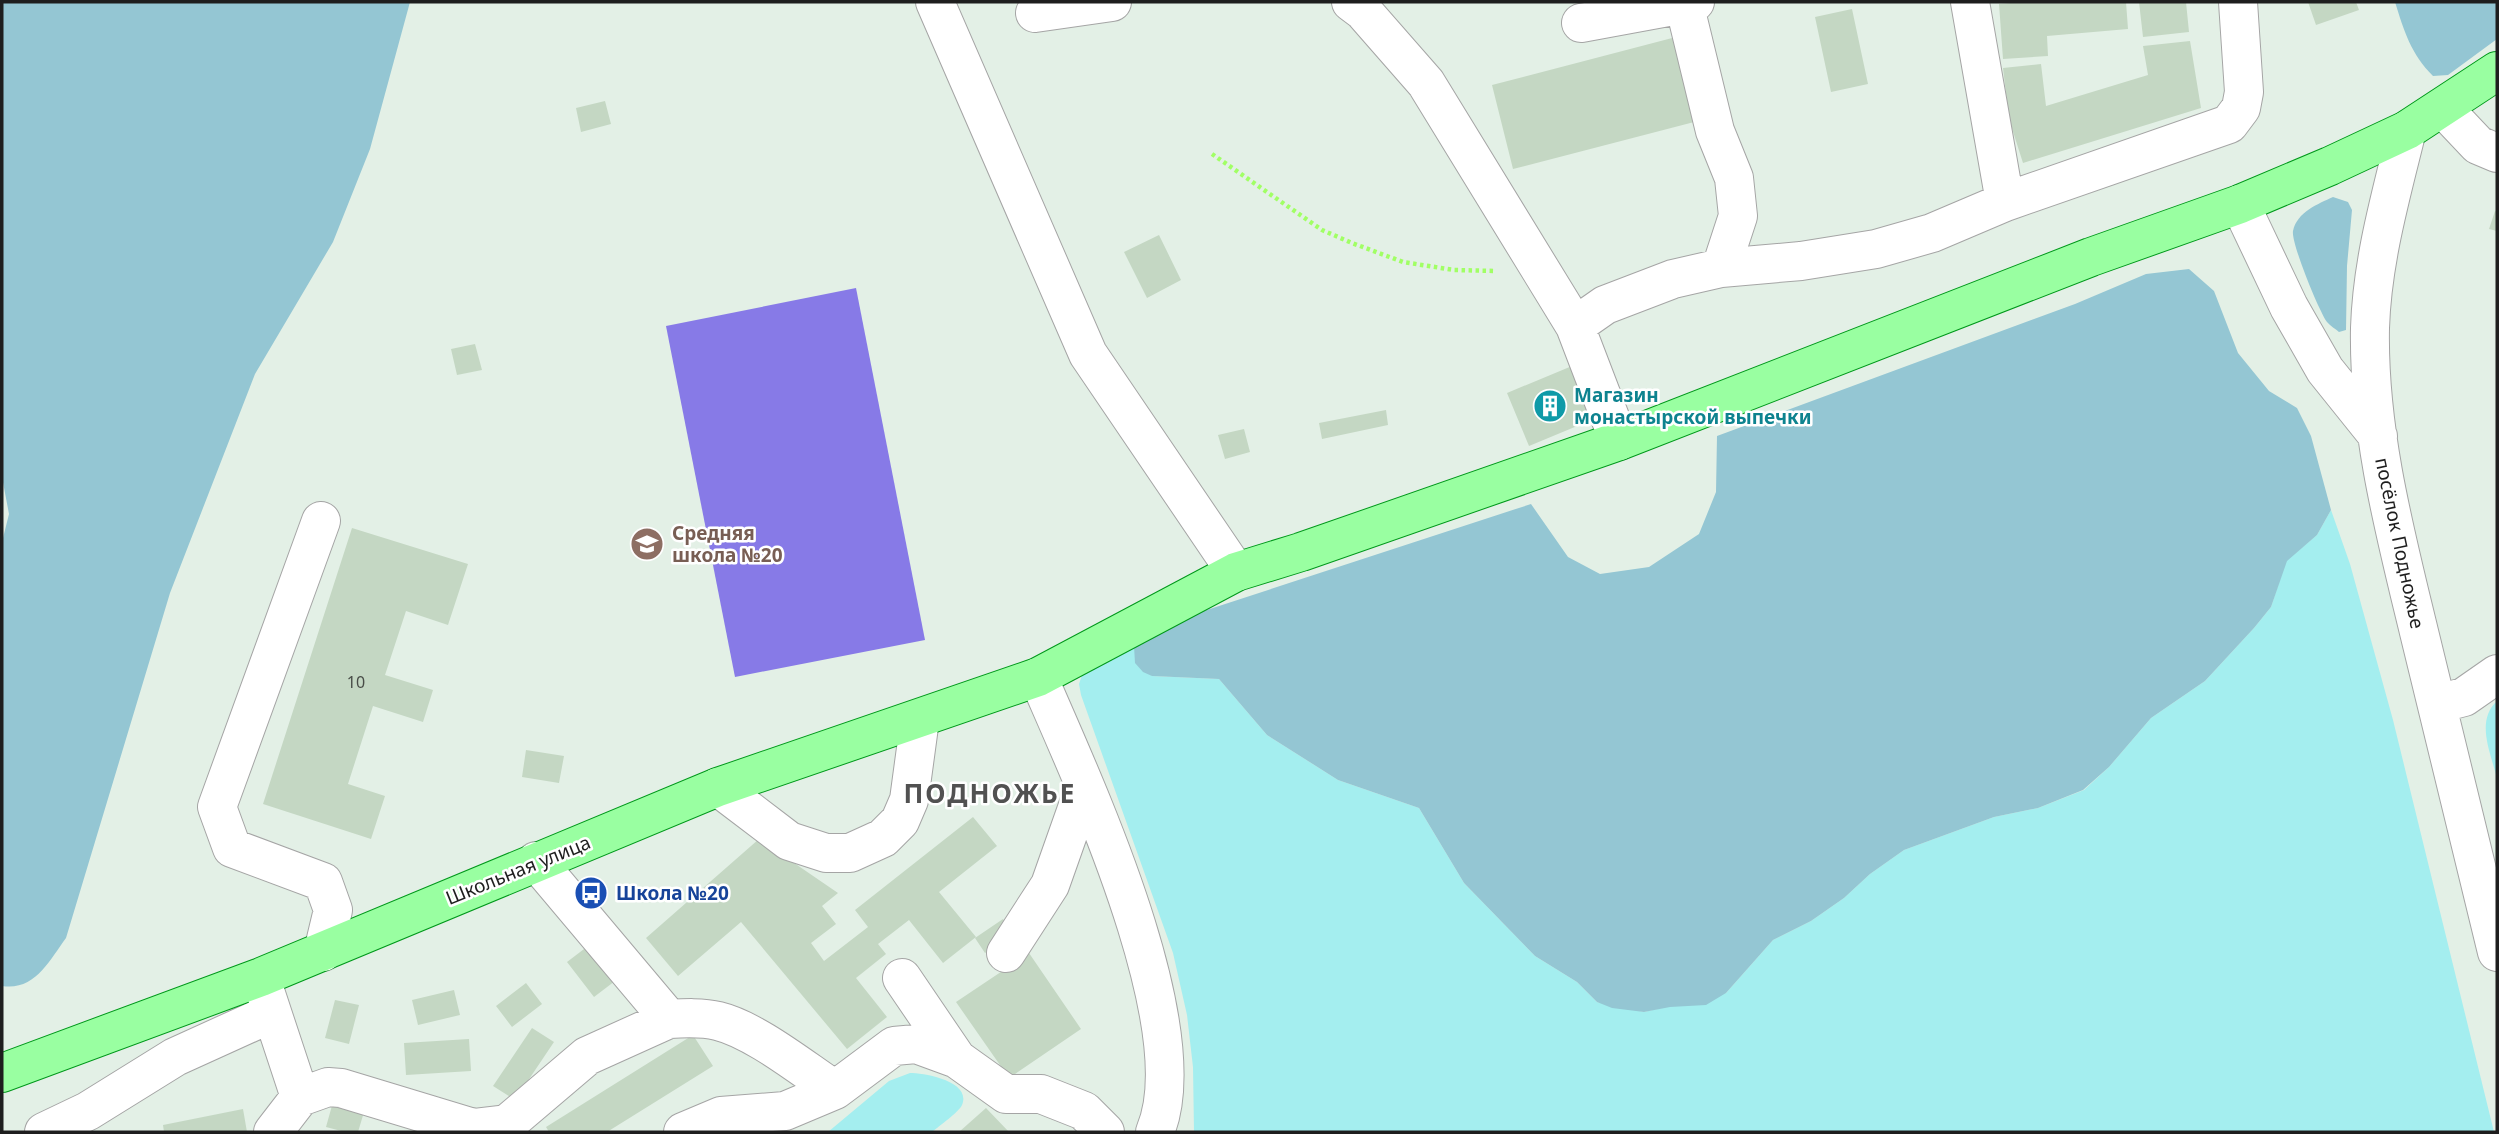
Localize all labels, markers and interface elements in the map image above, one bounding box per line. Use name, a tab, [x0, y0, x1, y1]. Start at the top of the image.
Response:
place label: Магазин монастырской выпечки	[1574, 382, 1812, 430]
building icon: Магазин монастырской выпечки	[1531, 387, 1569, 425]
street label: посёлок Подножье	[2369, 455, 2431, 631]
place label: Средняя школа №20	[672, 520, 783, 568]
school or university icon: Средняя школа №20	[628, 525, 666, 563]
house number: 10	[347, 671, 365, 693]
district label: ПОДНОЖЬЕ	[904, 775, 1076, 811]
street label: Школьная улица	[442, 829, 594, 911]
bus stop icon: Школа №20	[572, 874, 610, 912]
place label: Школа №20	[616, 880, 729, 906]

